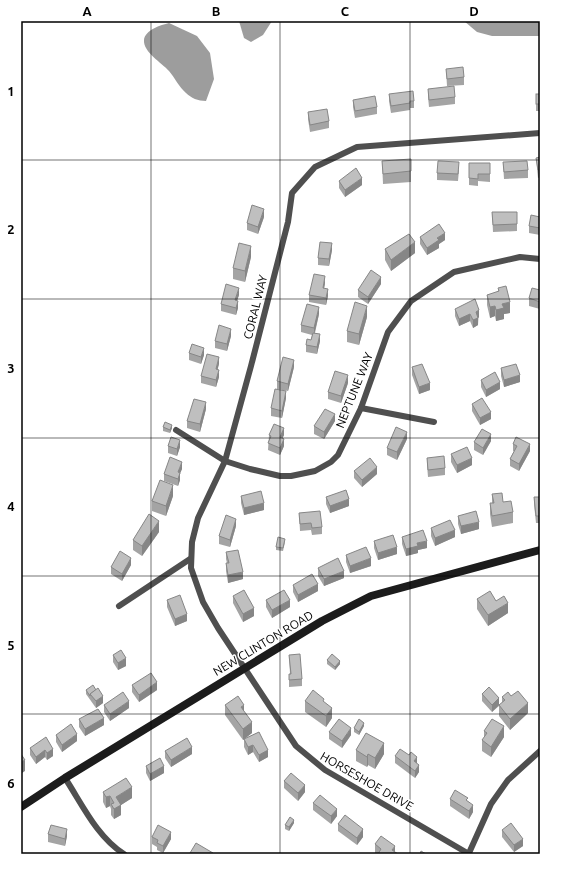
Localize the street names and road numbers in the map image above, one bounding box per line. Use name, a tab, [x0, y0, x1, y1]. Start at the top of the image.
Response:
street label: CORAL WAY	[241, 273, 269, 341]
street label: NEPTUNE WAY	[333, 350, 375, 430]
street label: NEW CLINTON ROAD	[211, 608, 315, 678]
street label: HORSESHOE DRIVE	[318, 749, 416, 813]

